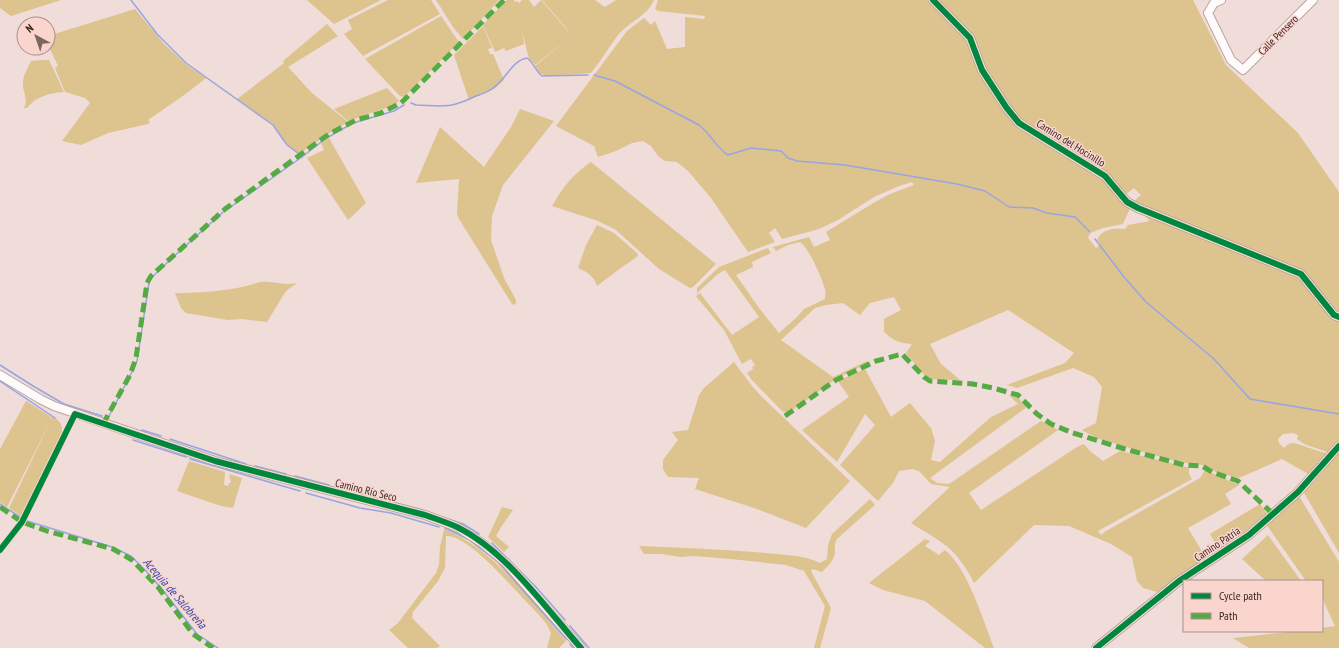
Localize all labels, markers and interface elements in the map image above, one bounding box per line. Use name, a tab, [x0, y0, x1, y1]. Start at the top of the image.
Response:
street label: Calle Pensero	[1255, 12, 1301, 58]
north arrow	[16, 16, 56, 56]
text: N	[23, 21, 36, 36]
street label: Camino del Hocinillo	[1034, 116, 1108, 170]
street label: Camino Río Seco	[334, 476, 399, 504]
street label: Camino Patria	[1191, 523, 1243, 565]
water label: Acequia de Salobreña	[140, 555, 211, 632]
legend	[1183, 580, 1323, 632]
text: Cycle path	[1219, 588, 1262, 603]
text: Path	[1219, 608, 1237, 623]

